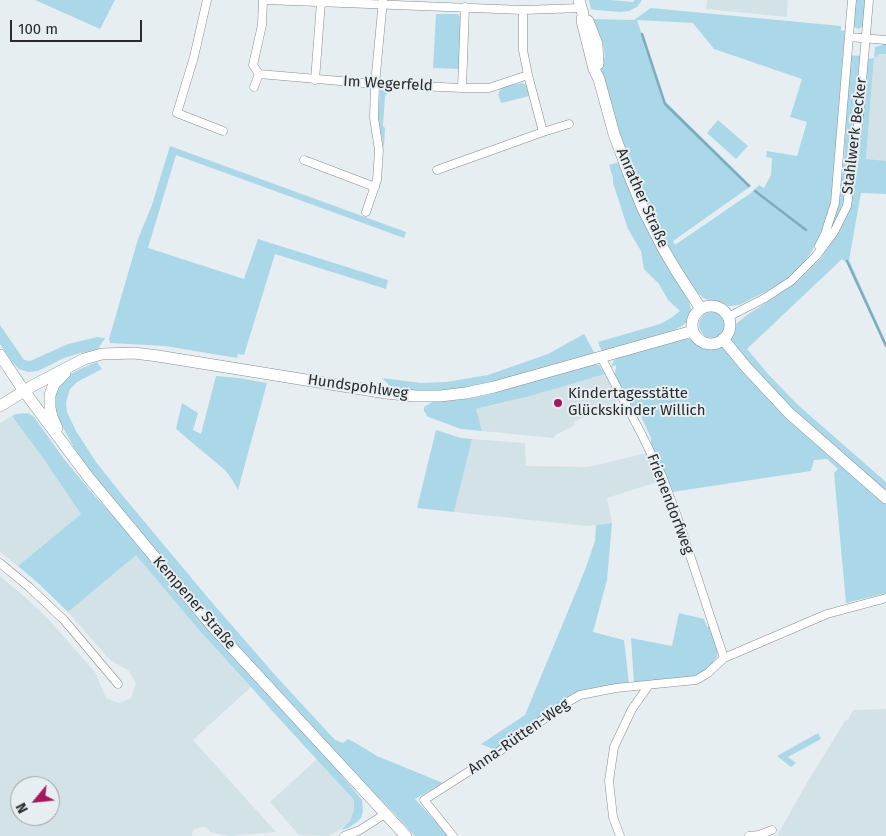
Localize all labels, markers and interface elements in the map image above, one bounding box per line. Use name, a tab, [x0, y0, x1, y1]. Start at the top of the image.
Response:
scale bar	[12, 10, 145, 42]
text: 100 m	[18, 20, 58, 38]
street label: Im Wegerfeld	[343, 73, 433, 95]
street label: Stahlwerk Becker	[839, 77, 871, 195]
street label: Anrather Straße	[612, 145, 672, 251]
street label: Hundspohlweg	[307, 371, 409, 403]
place label: Kindertagesstätte Glückskinder Willich	[568, 385, 706, 420]
marker: Kindertagesstätte Glückskinder Willich	[552, 397, 564, 409]
street label: Frienendorfweg	[643, 451, 697, 557]
street label: Kempener Straße	[149, 553, 239, 653]
street label: Anna-Rütten-Weg	[465, 695, 573, 779]
north arrow	[10, 776, 60, 826]
text: N	[13, 800, 32, 816]

